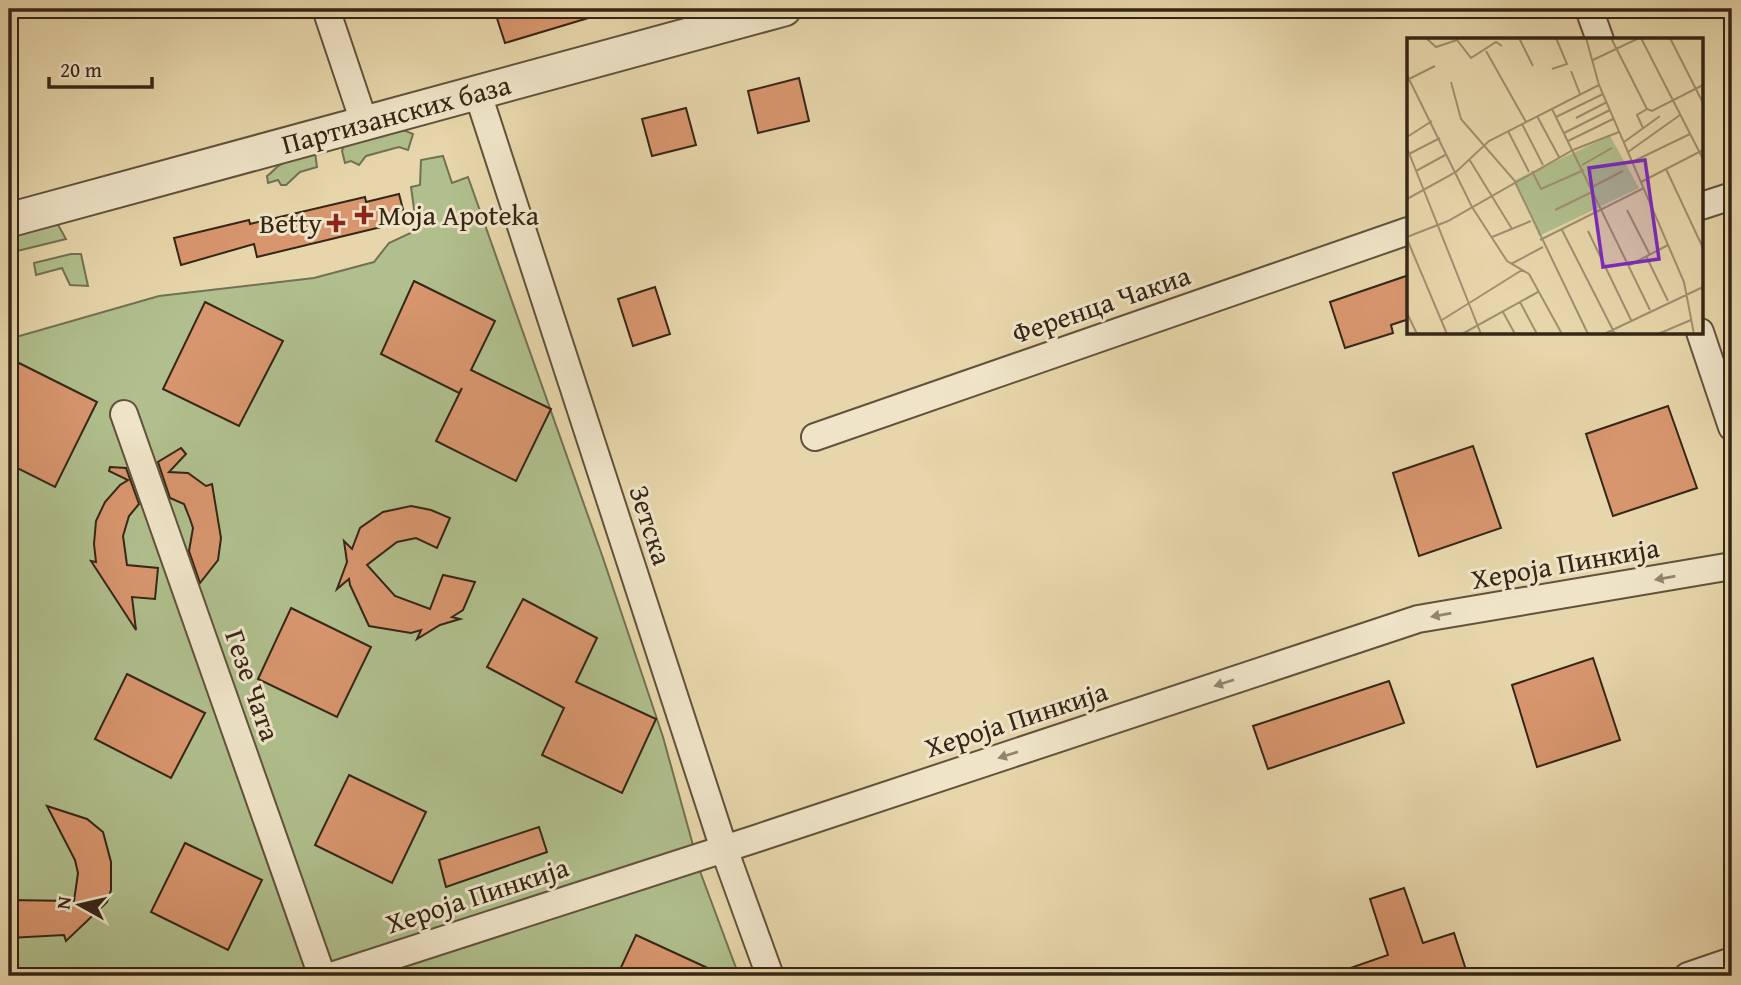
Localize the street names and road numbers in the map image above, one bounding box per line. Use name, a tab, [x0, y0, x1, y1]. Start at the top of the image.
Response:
street label: Партизанских база	[277, 63, 516, 164]
street label: Ференца Чакиа	[1006, 254, 1196, 353]
street label: Зетска	[619, 480, 684, 571]
street label: Хероја Пинкија	[1468, 526, 1663, 599]
street label: Гезе Чата	[215, 624, 292, 747]
street label: Хероја Пинкија	[919, 669, 1113, 767]
street label: Хероја Пинкија	[380, 845, 574, 943]

